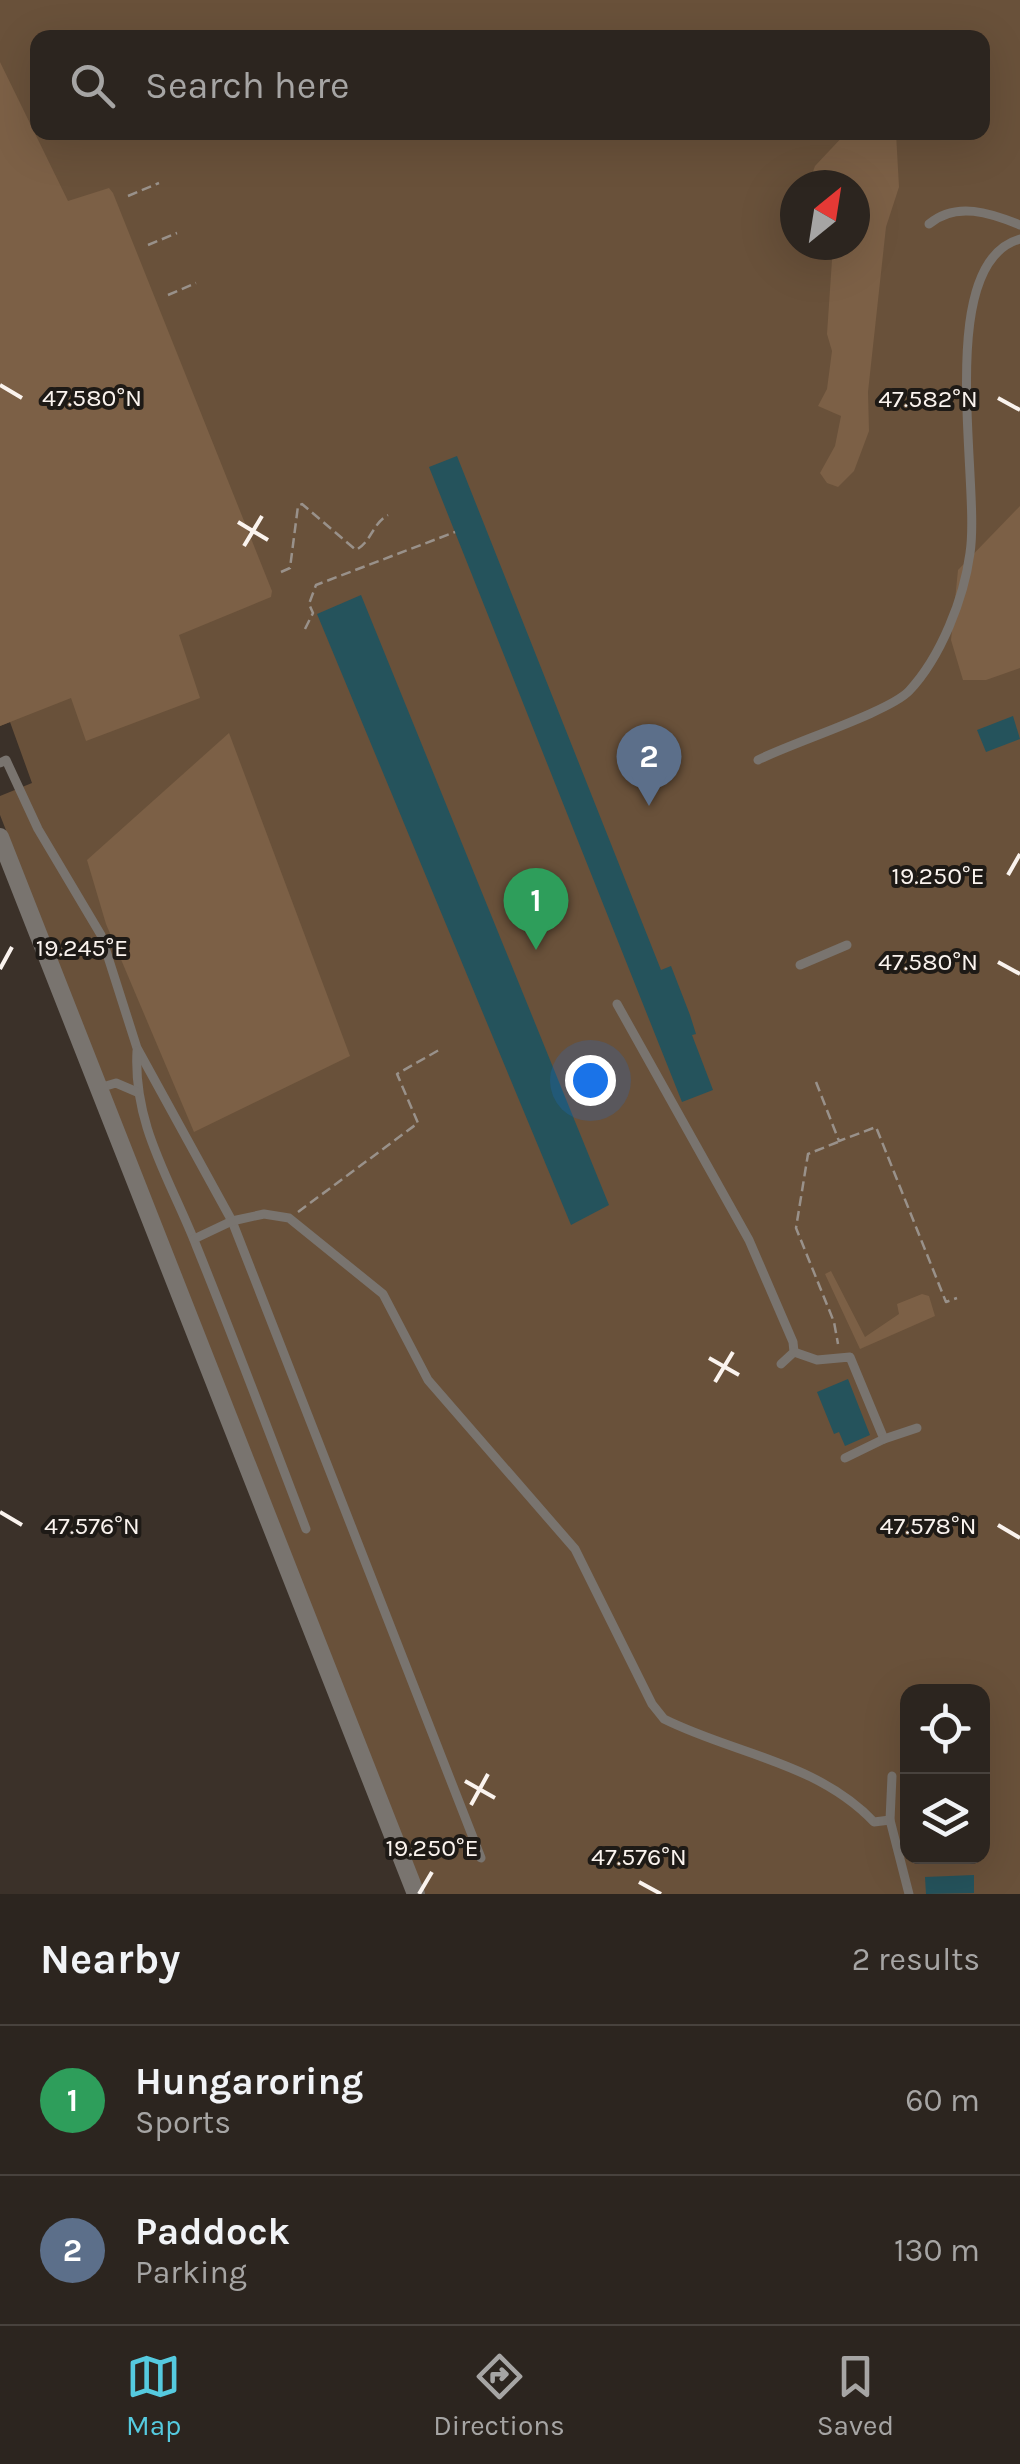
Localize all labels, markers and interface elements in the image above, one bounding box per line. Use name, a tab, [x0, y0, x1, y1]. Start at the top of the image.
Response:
search box	[30, 30, 990, 140]
icon: search	[65, 58, 120, 113]
text: Search here	[145, 63, 349, 108]
north arrow	[780, 170, 870, 260]
text: 47.580°N	[42, 383, 142, 412]
text: 47.582°N	[878, 384, 978, 413]
pin: 2	[616, 724, 682, 806]
text: 19.250°E	[891, 861, 985, 890]
pin: 1	[504, 868, 568, 950]
text: 19.245°E	[36, 933, 128, 962]
text: 47.580°N	[878, 947, 978, 976]
your location	[565, 1055, 616, 1106]
text: 47.576°N	[44, 1511, 140, 1540]
text: 47.578°N	[880, 1511, 977, 1540]
map controls	[900, 1684, 990, 1864]
button: locate	[900, 1684, 990, 1774]
button: layers	[900, 1774, 990, 1864]
text: 19.250°E	[385, 1833, 479, 1862]
text: 47.576°N	[591, 1842, 687, 1871]
text: Nearby	[40, 1934, 180, 1984]
text: 2 results	[852, 1941, 980, 1978]
text: Hungaroring	[135, 2059, 363, 2104]
text: 1	[67, 2082, 78, 2119]
text: 60 m	[905, 2082, 980, 2119]
text: Sports	[135, 2104, 231, 2141]
text: Paddock	[135, 2209, 290, 2254]
text: 2	[63, 2232, 82, 2269]
text: 130 m	[894, 2232, 980, 2269]
text: Parking	[135, 2254, 247, 2291]
tab: Map	[126, 2349, 181, 2442]
tab: Directions	[433, 2349, 565, 2442]
tab: Saved	[817, 2349, 894, 2442]

